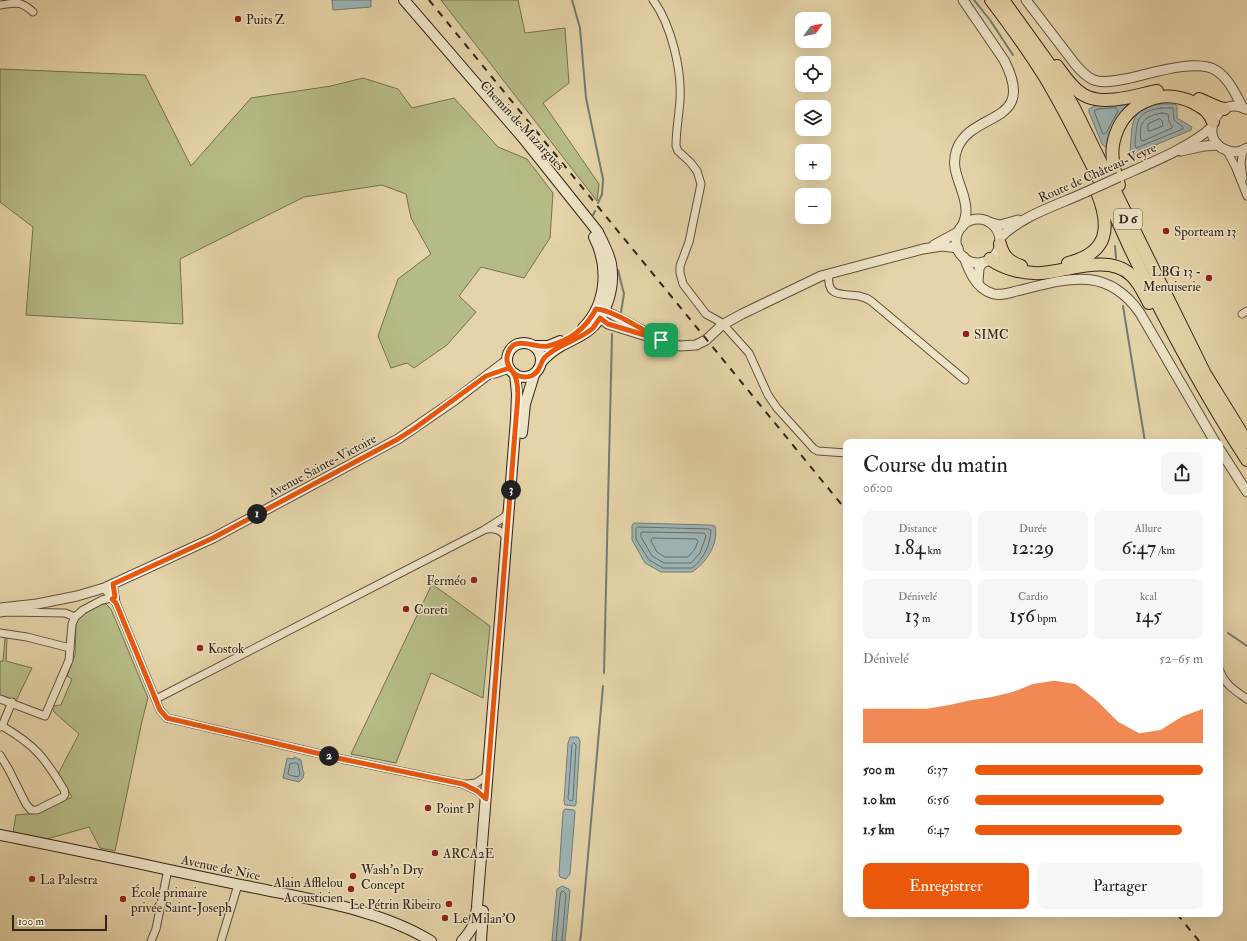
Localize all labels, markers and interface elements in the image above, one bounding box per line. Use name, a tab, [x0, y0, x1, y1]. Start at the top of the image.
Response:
place label: Puits Z	[246, 12, 285, 28]
north arrow	[795, 12, 831, 48]
map controls	[795, 12, 831, 224]
marker: Puits Z	[233, 14, 243, 24]
button: locate	[795, 56, 831, 92]
street label: Chemin de Mazargues	[477, 78, 568, 174]
button: layers	[795, 100, 831, 136]
street label: Route de Château-Veyre	[1036, 139, 1160, 207]
button: +	[795, 144, 831, 180]
button: −	[795, 188, 831, 224]
road number: D 6	[1114, 209, 1142, 229]
place label: Sporteam 13	[1174, 224, 1236, 241]
marker: Sporteam 13	[1161, 226, 1171, 236]
place label: LBG 13 - Menuiserie	[1143, 264, 1202, 295]
marker: LBG 13 - Menuiserie	[1204, 273, 1214, 283]
pin	[644, 323, 678, 357]
place label: SIMC	[974, 327, 1008, 343]
icon: arrive	[650, 329, 672, 351]
marker: SIMC	[961, 329, 971, 339]
street label: Avenue Sainte-Victoire	[265, 430, 380, 502]
text: Course du matin	[863, 451, 1008, 479]
button: share	[1161, 452, 1203, 494]
pin: 3	[501, 480, 521, 500]
text: 06:00	[863, 480, 893, 496]
text: 3	[509, 483, 513, 496]
pin: 1	[247, 504, 267, 524]
text: 1	[255, 507, 259, 520]
text: Distance	[898, 522, 937, 535]
text: Durée	[1019, 522, 1047, 535]
text: Allure	[1135, 522, 1162, 535]
text: 1.84	[894, 535, 925, 560]
text: 12:29	[1012, 535, 1054, 560]
text: 6:47	[1122, 535, 1156, 560]
text: km	[925, 544, 941, 557]
text: /km	[1156, 544, 1175, 557]
place label: Ferméo	[426, 573, 466, 589]
marker: Ferméo	[469, 575, 479, 585]
text: Dénivelé	[898, 590, 937, 603]
text: Cardio	[1018, 590, 1048, 603]
text: kcal	[1140, 590, 1157, 603]
place label: Coreti	[414, 602, 448, 618]
text: 13	[905, 603, 920, 628]
text: 156	[1009, 603, 1035, 628]
text: 145	[1135, 603, 1162, 628]
marker: Coreti	[401, 604, 411, 614]
text: m	[920, 612, 931, 625]
text: bpm	[1035, 612, 1057, 625]
place label: Kostok	[208, 641, 245, 657]
marker: Kostok	[195, 643, 205, 653]
text: Dénivelé	[863, 651, 909, 667]
text: 52–65 m	[1159, 651, 1203, 667]
pin: 2	[319, 746, 339, 766]
text: 2	[326, 749, 332, 762]
text: 500 m	[863, 762, 895, 778]
text: 6:37	[927, 762, 948, 778]
text: 1.0 km	[863, 792, 896, 808]
text: 6:56	[927, 792, 949, 808]
place label: Point P	[436, 801, 474, 817]
marker: Point P	[423, 803, 433, 813]
text: 1.5 km	[863, 822, 895, 838]
text: 6:47	[927, 822, 949, 838]
place label: ARCA2E	[442, 846, 494, 862]
marker: ARCA2E	[430, 848, 440, 858]
street label: Avenue de Nice	[179, 852, 262, 884]
place label: Wash'n Dry Concept	[360, 862, 424, 894]
button: Enregistrer	[863, 863, 1029, 909]
button: Partager	[1037, 863, 1203, 909]
marker: Wash'n Dry Concept	[348, 871, 358, 881]
place label: La Palestra	[40, 872, 98, 888]
marker: La Palestra	[27, 874, 37, 884]
place label: Alain Afflelou Acousticien	[272, 875, 343, 906]
place label: École primaire privée Saint-Joseph	[130, 884, 232, 917]
marker: Alain Afflelou Acousticien	[346, 884, 356, 894]
marker: École primaire privée Saint-Joseph	[118, 894, 128, 904]
place label: Le Pétrin Ribeiro	[350, 897, 441, 913]
marker: Le Pétrin Ribeiro	[444, 899, 454, 909]
place label: Le Milan'O	[453, 911, 516, 927]
scale bar	[12, 913, 107, 932]
marker: Le Milan'O	[440, 913, 450, 923]
text: 100 m	[18, 915, 44, 928]

